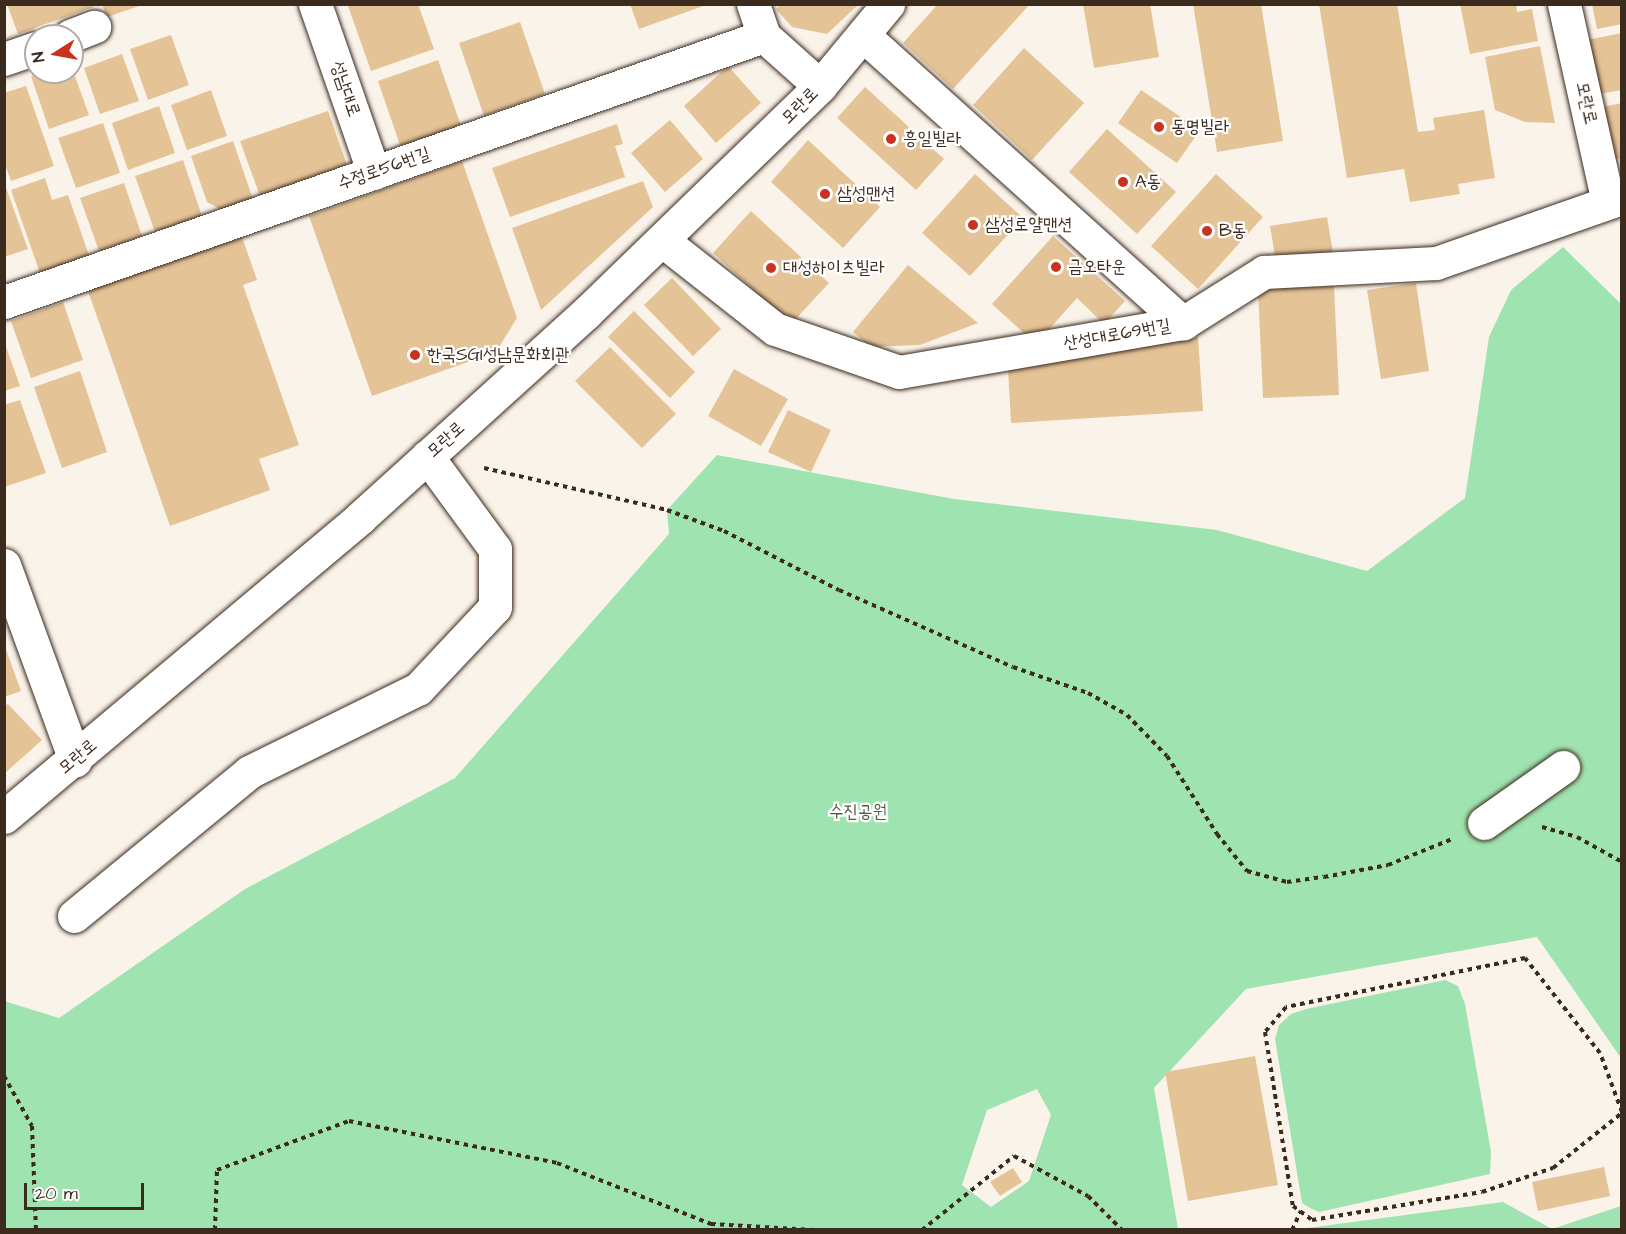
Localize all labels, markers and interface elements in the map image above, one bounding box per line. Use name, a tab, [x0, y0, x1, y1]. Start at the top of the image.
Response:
north arrow	[24, 24, 84, 84]
text: N	[27, 50, 50, 64]
street label: 성남대로	[325, 58, 365, 120]
street label: 모란로	[1571, 79, 1601, 127]
street label: 모란로	[777, 83, 823, 129]
place label: 동명빌라	[1171, 116, 1229, 138]
marker: 동명빌라	[1152, 120, 1166, 134]
place label: 흥일빌라	[903, 128, 961, 150]
marker: 흥일빌라	[884, 132, 898, 146]
street label: 수정로56번길	[335, 143, 433, 195]
place label: A동	[1135, 171, 1161, 193]
marker: A동	[1116, 175, 1130, 189]
place label: 삼성맨션	[837, 183, 895, 205]
marker: 삼성맨션	[818, 187, 832, 201]
place label: 삼성로얄맨션	[985, 214, 1072, 236]
marker: 삼성로얄맨션	[966, 218, 980, 232]
place label: B동	[1219, 220, 1246, 242]
marker: B동	[1200, 224, 1214, 238]
place label: 금오타운	[1068, 256, 1126, 278]
place label: 대성하이츠빌라	[783, 257, 884, 279]
marker: 금오타운	[1049, 260, 1063, 274]
marker: 대성하이츠빌라	[764, 261, 778, 275]
street label: 산성대로69번길	[1062, 315, 1172, 355]
place label: 한국SGI성남문화회관	[427, 344, 570, 366]
marker: 한국SGI성남문화회관	[408, 348, 422, 362]
street label: 모란로	[423, 417, 469, 463]
street label: 모란로	[54, 735, 102, 779]
park label: 수진공원	[829, 801, 887, 823]
scale bar	[27, 1171, 147, 1209]
text: 20 m	[35, 1181, 78, 1206]

